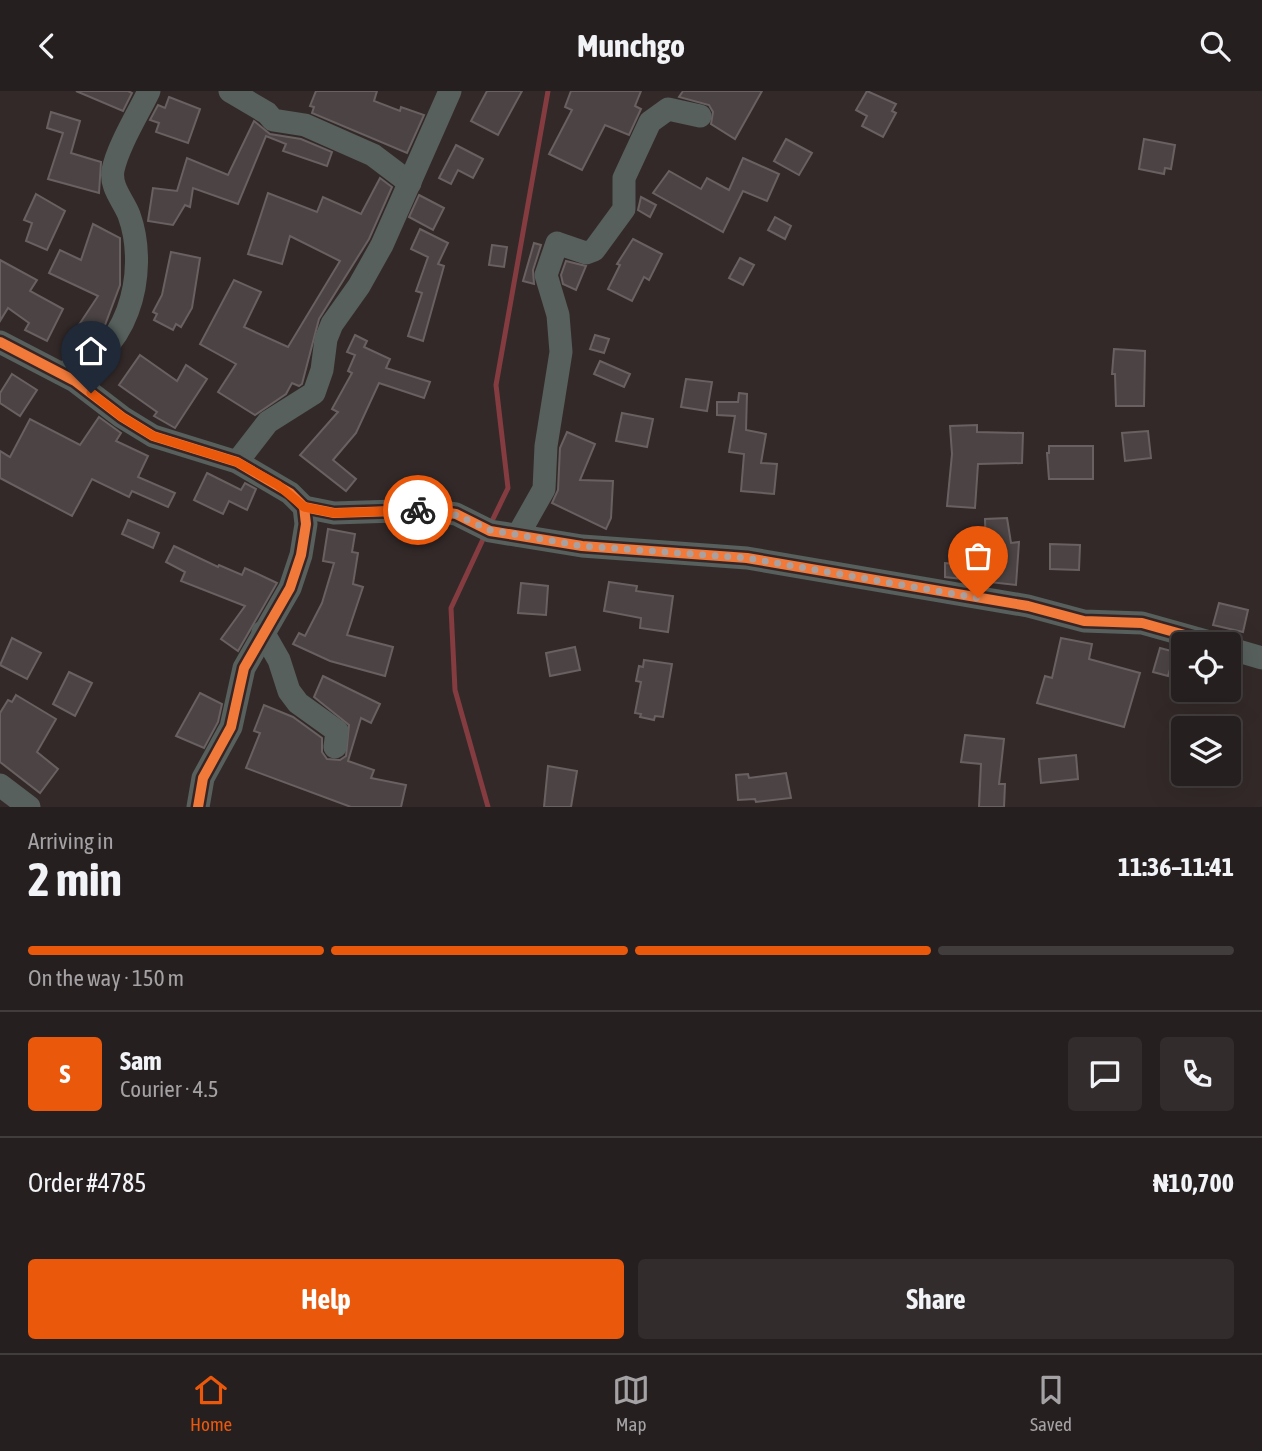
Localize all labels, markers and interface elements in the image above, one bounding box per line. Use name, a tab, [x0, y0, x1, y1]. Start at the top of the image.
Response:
icon: back	[28, 27, 66, 65]
text: Munchgo	[577, 27, 685, 64]
icon: search	[1196, 27, 1234, 65]
pin	[61, 321, 121, 393]
icon: home	[72, 332, 110, 370]
courier	[383, 475, 453, 545]
icon: bike	[399, 491, 437, 529]
pin	[948, 526, 1008, 598]
icon: bag	[959, 537, 997, 575]
map controls	[1171, 632, 1241, 786]
button: locate	[1171, 632, 1241, 702]
button: layers	[1171, 716, 1241, 786]
text: Arriving in	[28, 828, 114, 854]
text: 11:36–11:41	[1118, 852, 1234, 882]
text: 2 min	[28, 853, 122, 906]
text: On the way · 150 m	[28, 965, 184, 991]
button: chat	[1068, 1037, 1142, 1111]
button: phone	[1160, 1037, 1234, 1111]
text: Sam	[120, 1046, 162, 1076]
text: S	[60, 1059, 70, 1089]
text: Courier · 4.5	[120, 1076, 219, 1102]
text: Order #4785	[28, 1168, 147, 1198]
text: ₦10,700	[1153, 1168, 1234, 1198]
button: Help	[28, 1259, 624, 1339]
button: Share	[638, 1259, 1234, 1339]
tab: Home	[190, 1371, 232, 1435]
tab: Map	[612, 1371, 650, 1435]
tab: Saved	[1030, 1371, 1072, 1435]

